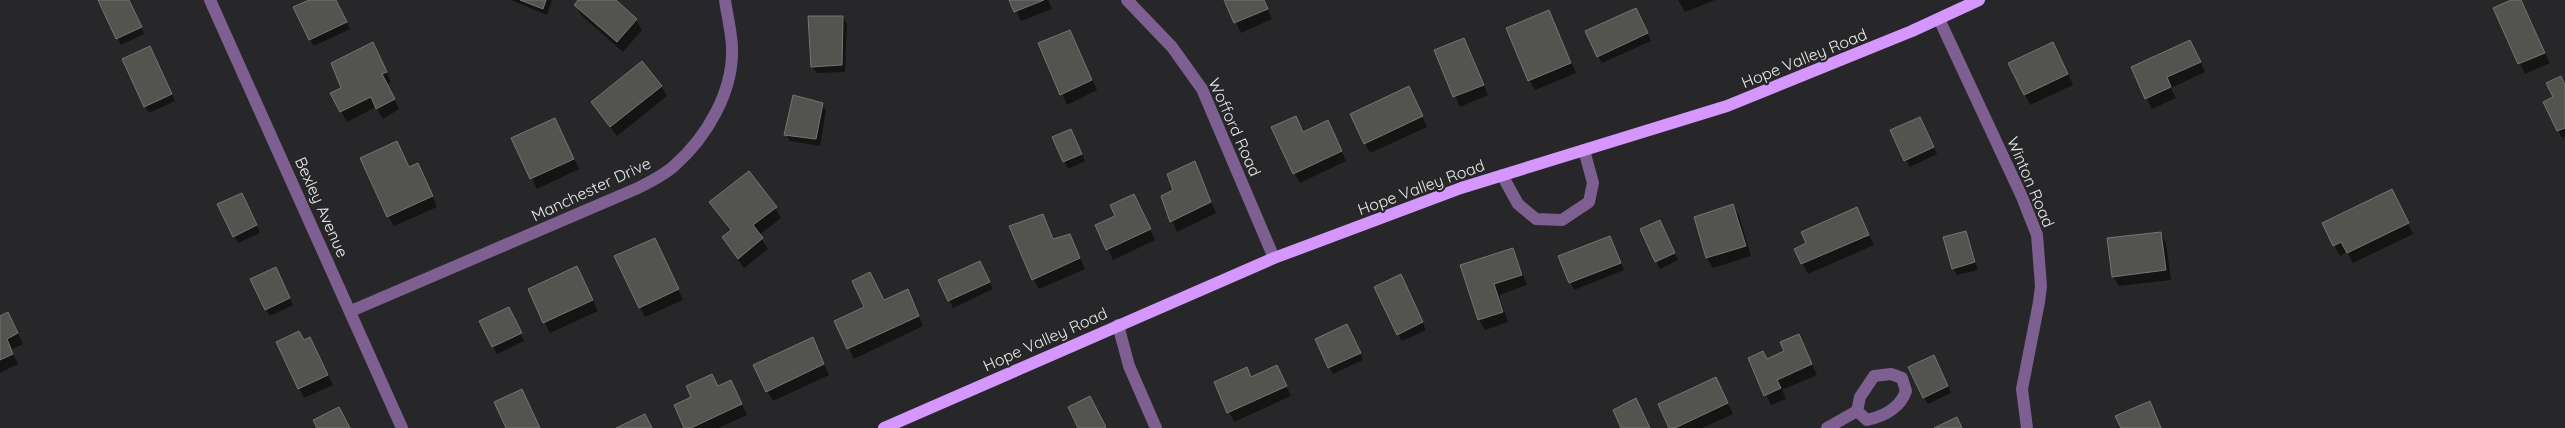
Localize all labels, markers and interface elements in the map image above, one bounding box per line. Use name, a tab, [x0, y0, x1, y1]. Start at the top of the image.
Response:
street label: Hope Valley Road	[1738, 24, 1870, 92]
street label: Wofford Road	[1204, 75, 1266, 179]
street label: Winton Road	[2003, 134, 2059, 230]
street label: Manchester Drive	[528, 153, 654, 225]
street label: Bexley Avenue	[291, 154, 353, 260]
street label: Hope Valley Road	[1355, 155, 1487, 219]
street label: Hope Valley Road	[980, 303, 1110, 375]

